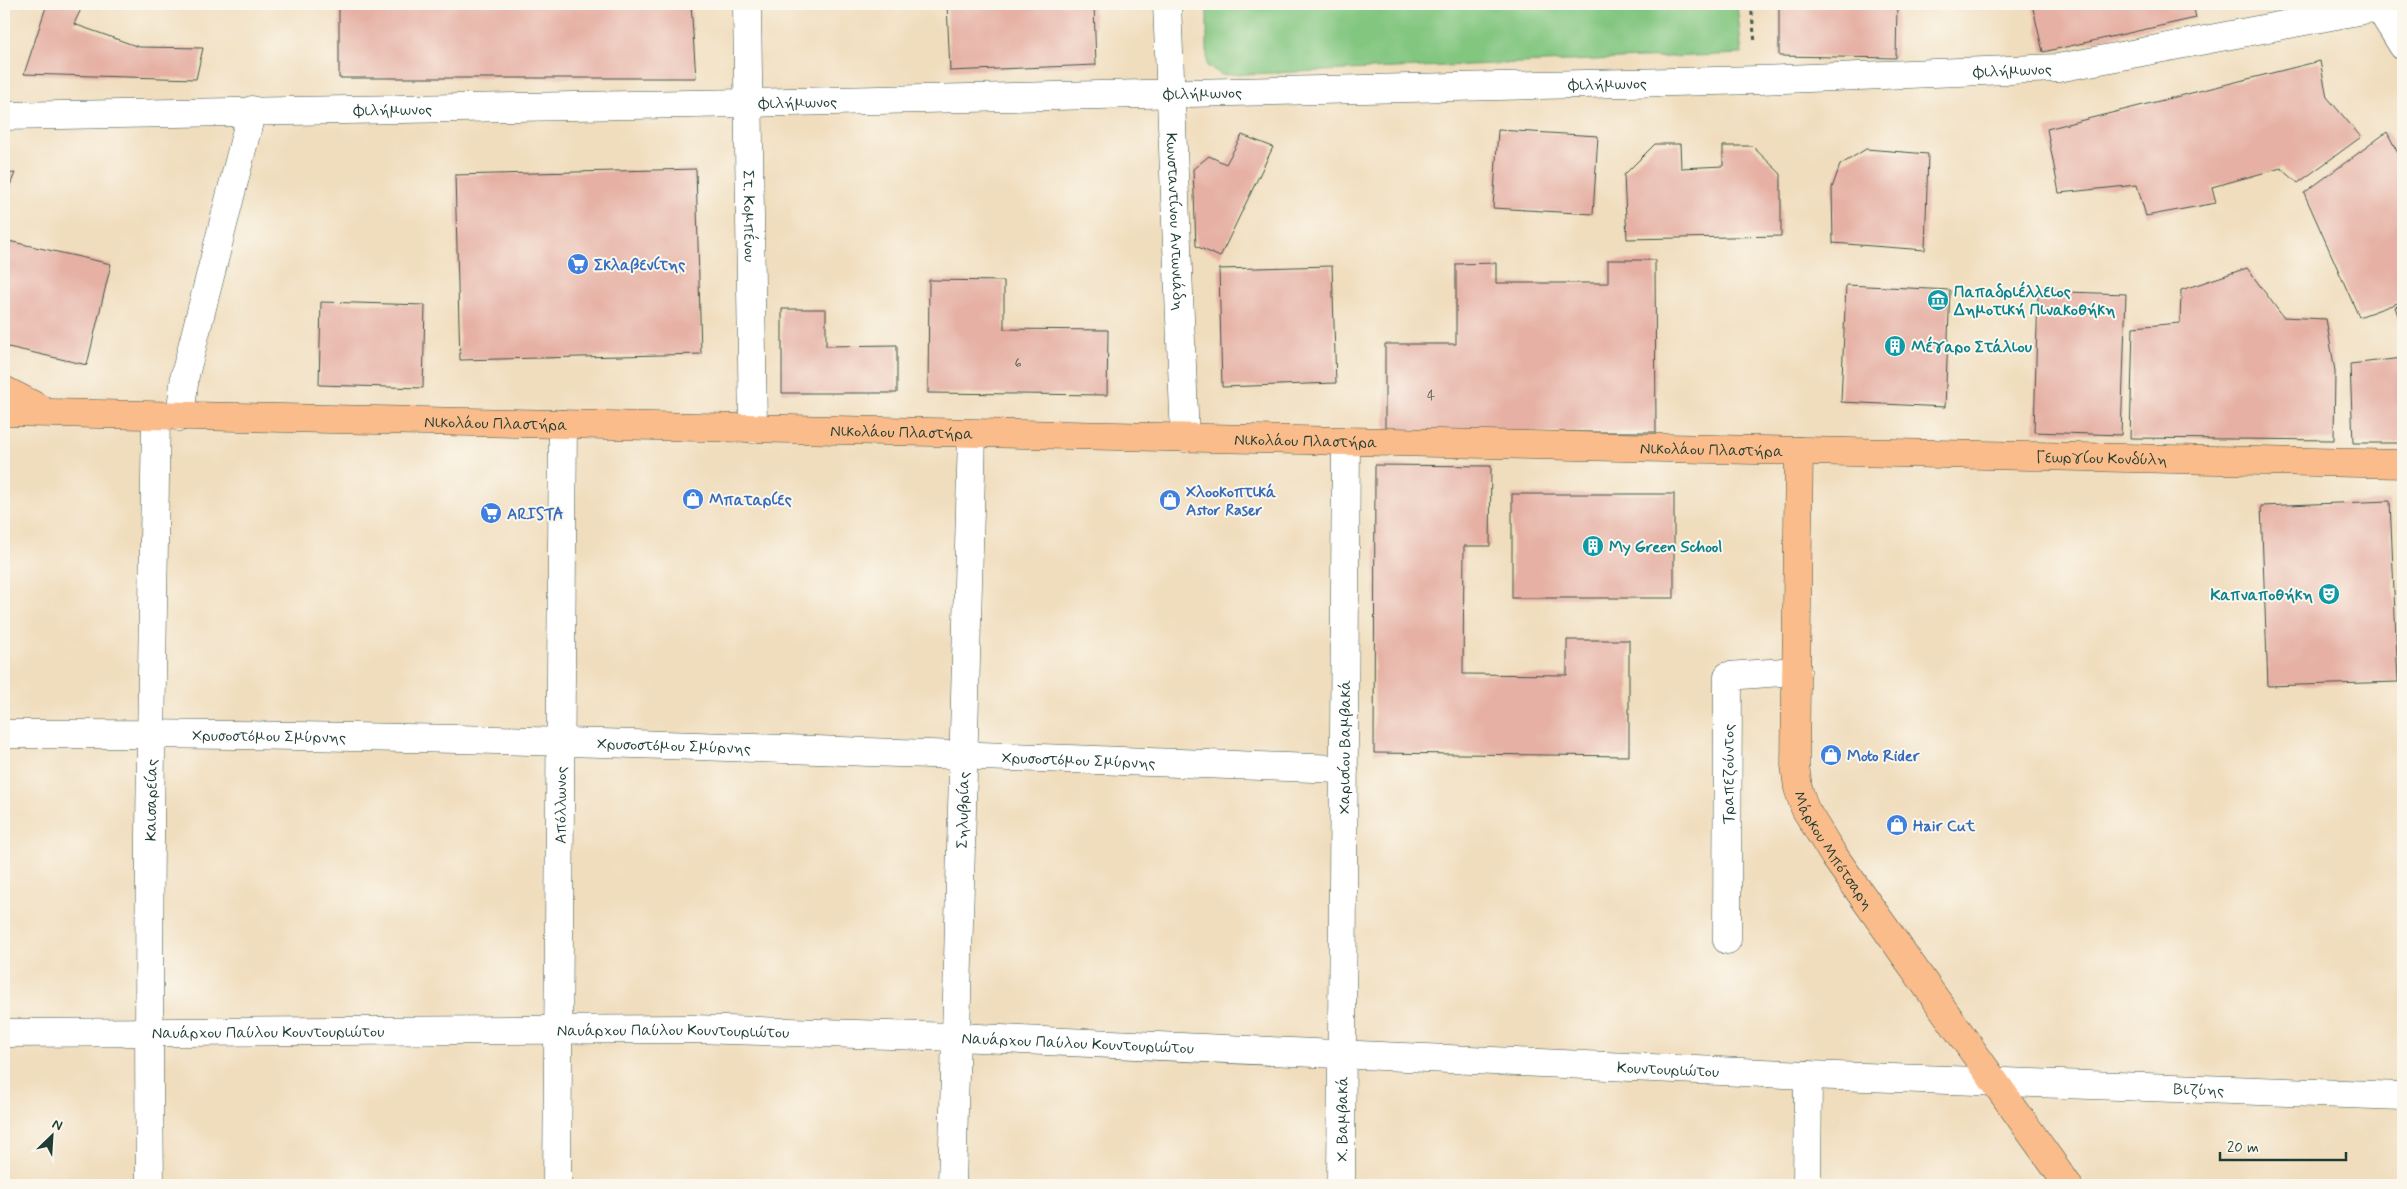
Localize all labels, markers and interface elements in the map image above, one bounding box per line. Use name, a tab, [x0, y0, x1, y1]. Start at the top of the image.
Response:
street label: Φιλήμωνος	[1972, 59, 2052, 83]
street label: Φιλήμωνος	[1567, 74, 1647, 96]
street label: Φιλήμωνος	[1162, 83, 1242, 106]
street label: Φιλήμωνος	[757, 92, 837, 115]
street label: Φιλήμωνος	[353, 100, 432, 122]
street label: Κωνσταντίνου Αντωνιάδη	[1160, 133, 1189, 311]
street label: Στ. Κομπένου	[737, 170, 760, 262]
supermarket icon: Σκλαβενίτης	[566, 252, 590, 276]
place label: Σκλαβενίτης	[594, 255, 685, 276]
place label: Παπαδριέλλειος Δημοτική Πινακοθήκη	[1953, 281, 2116, 321]
museum icon: Παπαδριέλλειος Δημοτική Πινακοθήκη	[1926, 288, 1950, 312]
building icon: Μέγαρο Στάλιου	[1883, 334, 1907, 358]
place label: Μέγαρο Στάλιου	[1911, 336, 2033, 358]
house number: 6	[1014, 354, 1022, 372]
house number: 4	[1427, 387, 1435, 405]
street label: Νικολάου Πλαστήρα	[424, 412, 568, 436]
street label: Νικολάου Πλαστήρα	[830, 421, 974, 445]
street label: Νικολάου Πλαστήρα	[1234, 430, 1378, 454]
street label: Νικολάου Πλαστήρα	[1640, 438, 1783, 463]
street label: Γεωργίου Κονδύλη	[2036, 447, 2167, 471]
place label: Χλοοκοπτικά Astor Raser	[1186, 482, 1277, 521]
shop icon: Μπαταρίες	[681, 487, 705, 511]
shop icon: Χλοοκοπτικά Astor Raser	[1158, 488, 1182, 512]
place label: Μπαταρίες	[709, 490, 792, 511]
supermarket icon: ARISTA	[479, 501, 503, 525]
place label: ARISTA	[507, 504, 564, 525]
building icon: My Green School	[1581, 534, 1605, 558]
place label: My Green School	[1609, 537, 1722, 558]
theatre icon: Καπναποθήκη	[2317, 582, 2341, 606]
place label: Καπναποθήκη	[2211, 585, 2314, 606]
street label: Χαρισίου Βαμβακά	[1334, 680, 1356, 814]
street label: Τραπεζούντος	[1718, 724, 1740, 824]
street label: Χρυσοστόμου Σμύρνης	[192, 725, 346, 749]
street label: Χρυσοστόμου Σμύρνης	[597, 734, 751, 760]
shop icon: Moto Rider	[1819, 743, 1843, 767]
place label: Moto Rider	[1847, 746, 1920, 767]
street label: Χρυσοστόμου Σμύρνης	[1001, 748, 1156, 774]
street label: Καισαρείας	[141, 759, 163, 841]
street label: Απόλλωνος	[551, 766, 572, 844]
street label: Σηλυβρίας	[952, 771, 975, 849]
street label: Μάρκου Μπότσαρη	[1788, 788, 1878, 914]
shop icon: Hair Cut	[1885, 813, 1909, 837]
place label: Hair Cut	[1913, 816, 1976, 837]
street label: Ναυάρχου Παύλου Κουντουριώτου	[557, 1020, 790, 1044]
street label: Ναυάρχου Παύλου Κουντουριώτου	[152, 1022, 384, 1044]
street label: Ναυάρχου Παύλου Κουντουριώτου	[961, 1028, 1194, 1060]
street label: Κουντουριώτου	[1617, 1057, 1720, 1083]
street label: Χ. Βαμβακά	[1332, 1076, 1354, 1162]
street label: Βιζύης	[2173, 1079, 2224, 1102]
north arrow	[28, 1112, 78, 1162]
text: N	[49, 1115, 65, 1135]
scale bar	[2220, 1129, 2346, 1161]
text: 20 m	[2227, 1138, 2259, 1158]

